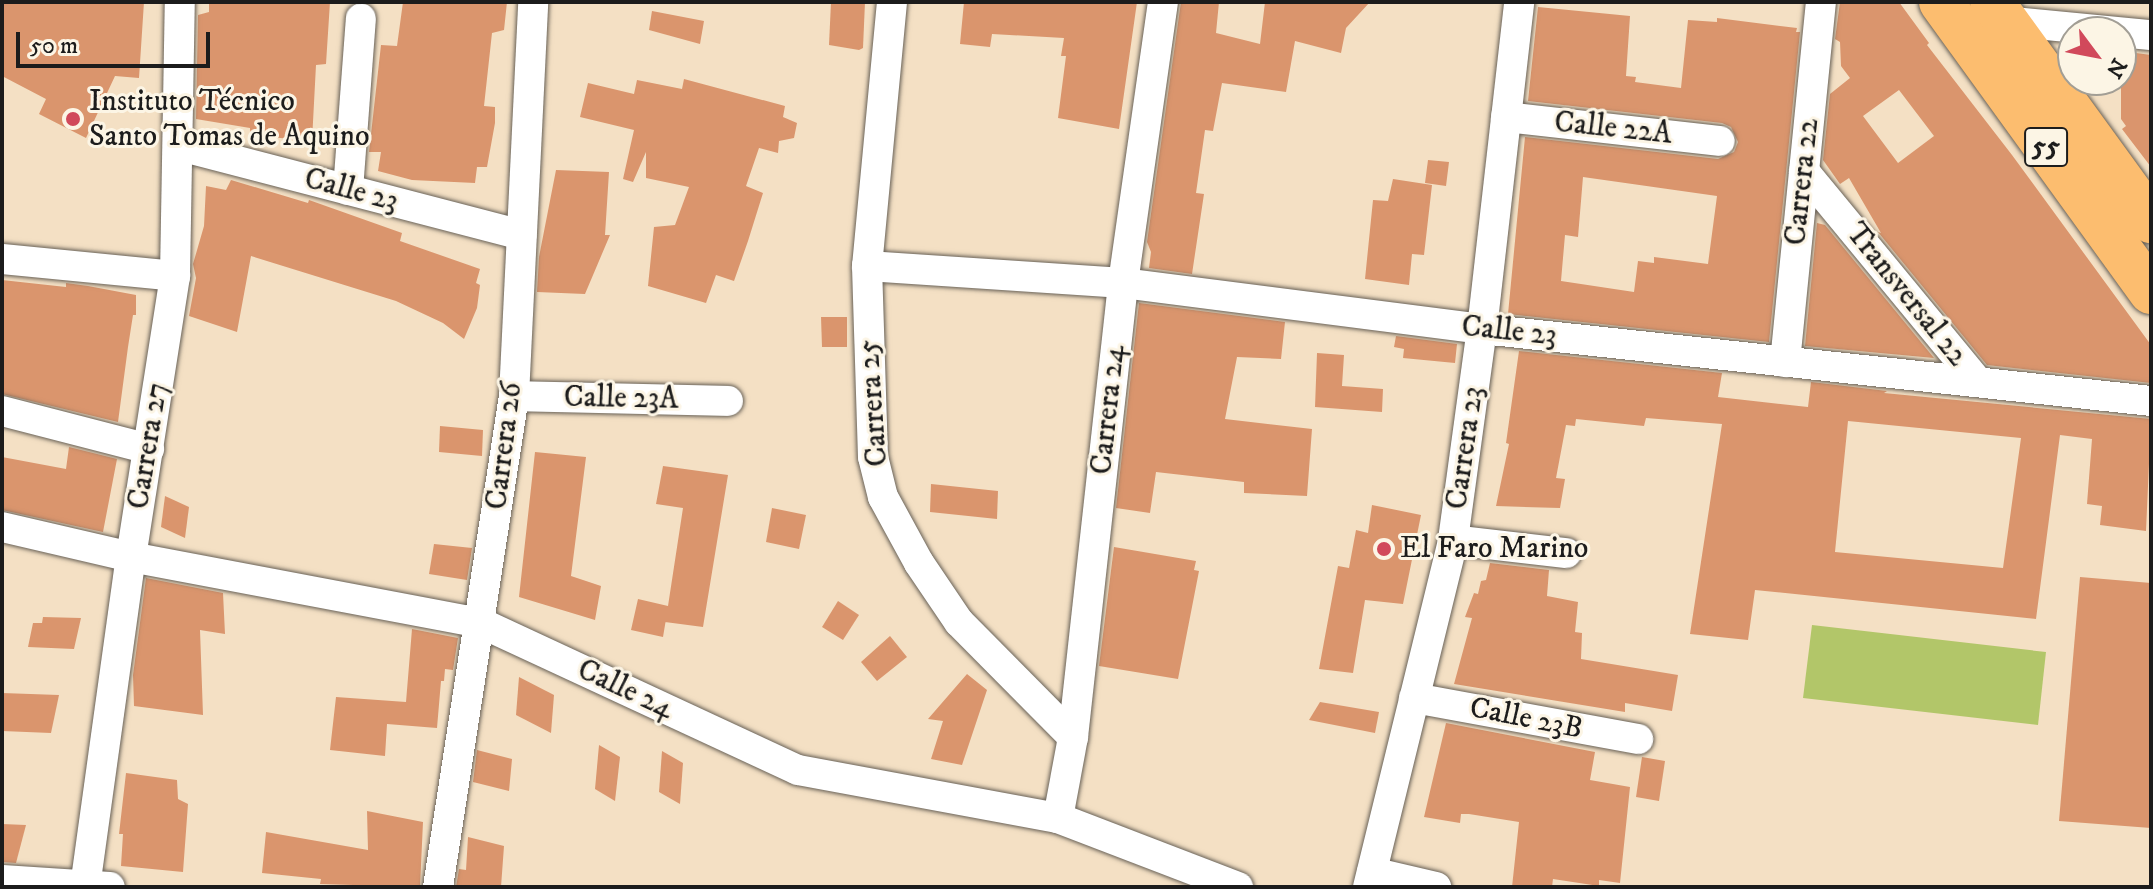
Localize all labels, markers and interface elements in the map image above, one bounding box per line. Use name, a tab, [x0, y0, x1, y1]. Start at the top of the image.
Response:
scale bar	[20, 16, 214, 66]
north arrow	[2057, 16, 2137, 96]
text: 50 m	[30, 31, 78, 61]
text: N	[2100, 53, 2132, 83]
place label: Instituto Técnico Santo Tomas de Aquino	[89, 84, 370, 154]
street label: Calle 22A	[1552, 105, 1674, 153]
marker: Instituto Técnico Santo Tomas de Aquino	[64, 110, 82, 128]
street label: Carrera 22	[1778, 117, 1828, 247]
road number: 55	[2024, 123, 2068, 171]
street label: Calle 23	[300, 161, 402, 221]
street label: Transversal 22	[1837, 216, 1975, 374]
street label: Calle 23	[1460, 309, 1558, 355]
street label: Carrera 25	[852, 338, 896, 468]
street label: Carrera 24	[1084, 344, 1134, 476]
street label: Carrera 27	[121, 380, 177, 512]
street label: Carrera 26	[479, 380, 531, 512]
street label: Calle 23A	[563, 380, 679, 418]
street label: Carrera 23	[1440, 384, 1492, 512]
place label: El Faro Marino	[1400, 531, 1588, 567]
marker: El Faro Marino	[1375, 540, 1393, 558]
street label: Calle 24	[571, 652, 679, 728]
street label: Calle 23B	[1466, 690, 1586, 748]

